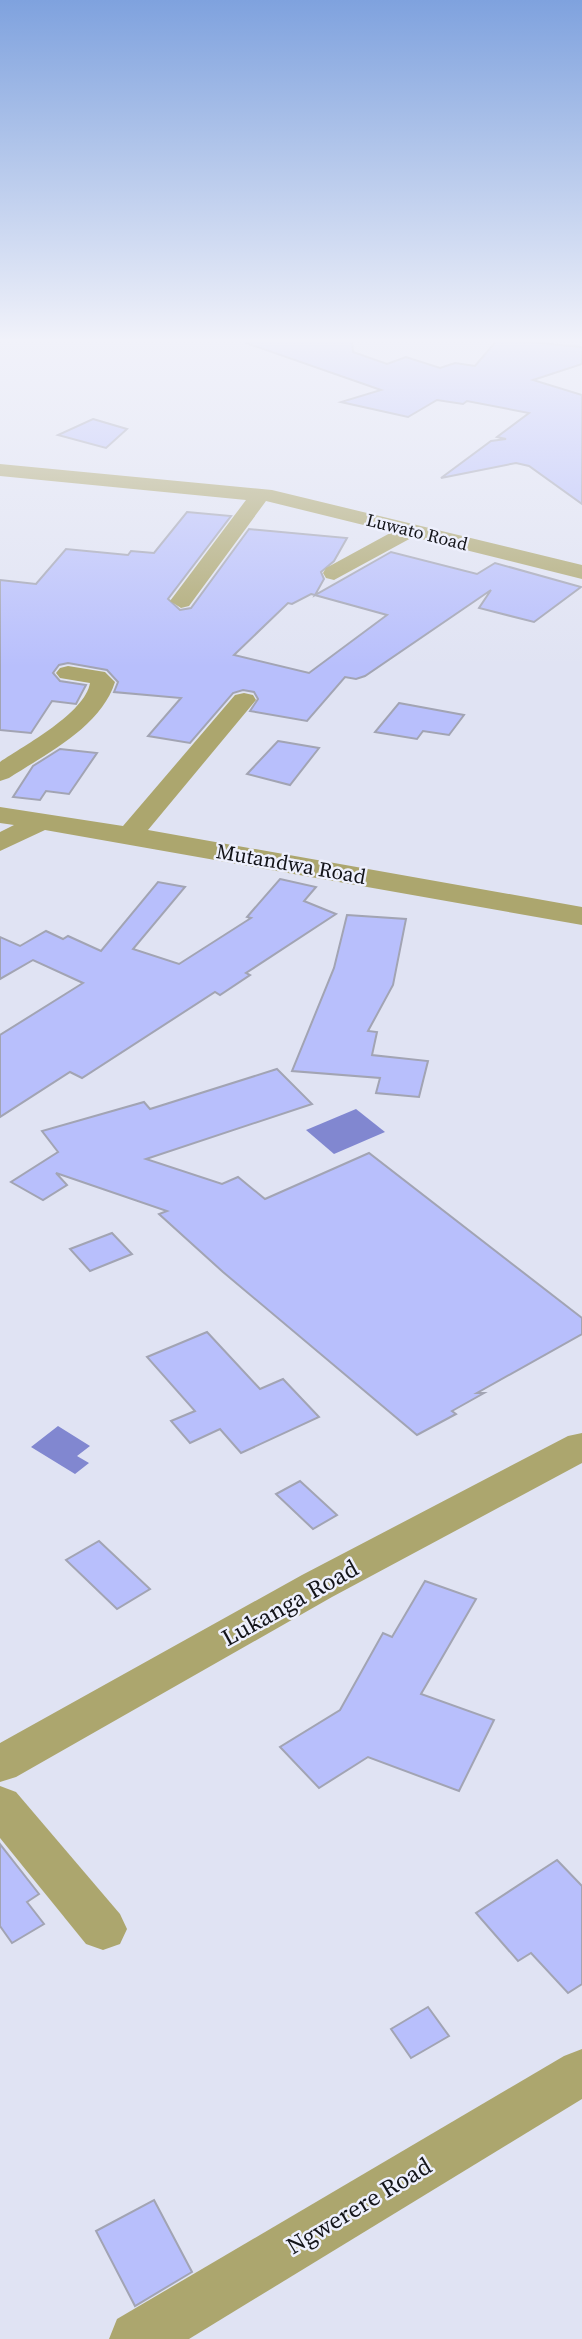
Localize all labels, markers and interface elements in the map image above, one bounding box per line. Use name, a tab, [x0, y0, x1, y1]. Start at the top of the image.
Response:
street label: Luwato Road	[364, 507, 470, 556]
street label: Mutandwa Road	[214, 836, 368, 891]
street label: Lukanga Road	[215, 1551, 364, 1654]
street label: Ngwerere Road	[280, 2149, 438, 2262]

